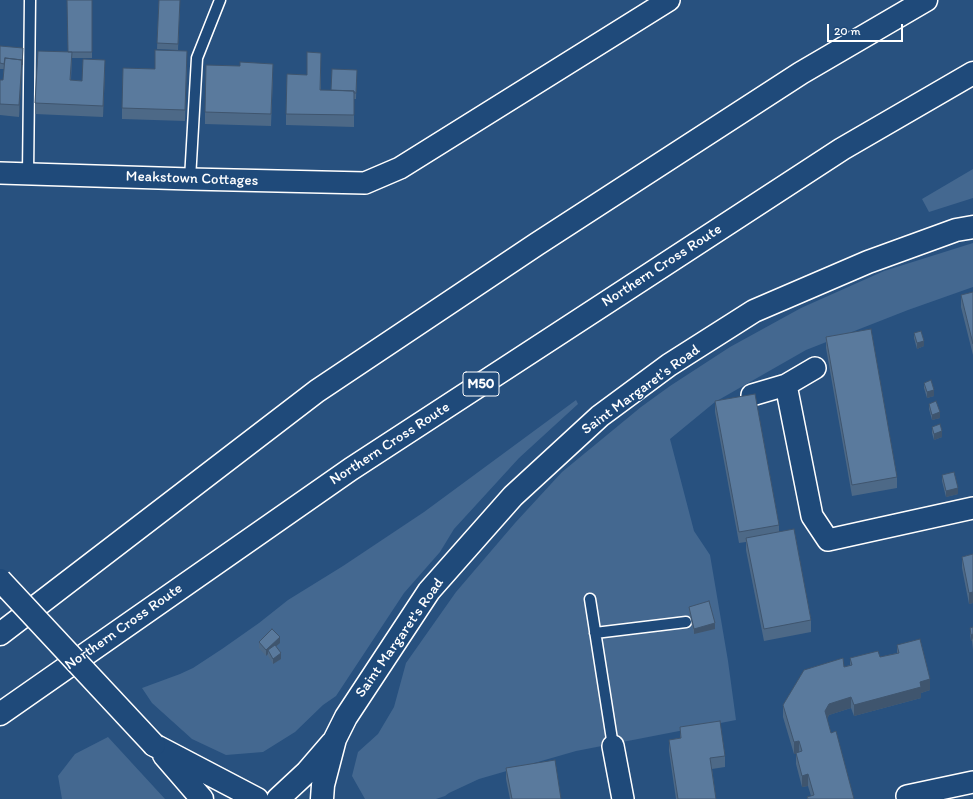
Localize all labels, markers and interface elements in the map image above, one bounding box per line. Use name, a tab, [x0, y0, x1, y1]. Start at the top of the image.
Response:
scale bar	[829, 16, 905, 42]
text: 20 m	[834, 24, 861, 38]
street label: Meakstown Cottages	[125, 168, 259, 190]
street label: Northern Cross Route	[599, 220, 725, 312]
street label: Saint Margaret's Road	[578, 341, 704, 439]
road number: M50	[463, 372, 499, 396]
street label: Northern Cross Route	[327, 398, 453, 490]
street label: Saint Margaret's Road	[352, 575, 448, 701]
street label: Northern Cross Route	[62, 580, 186, 674]

